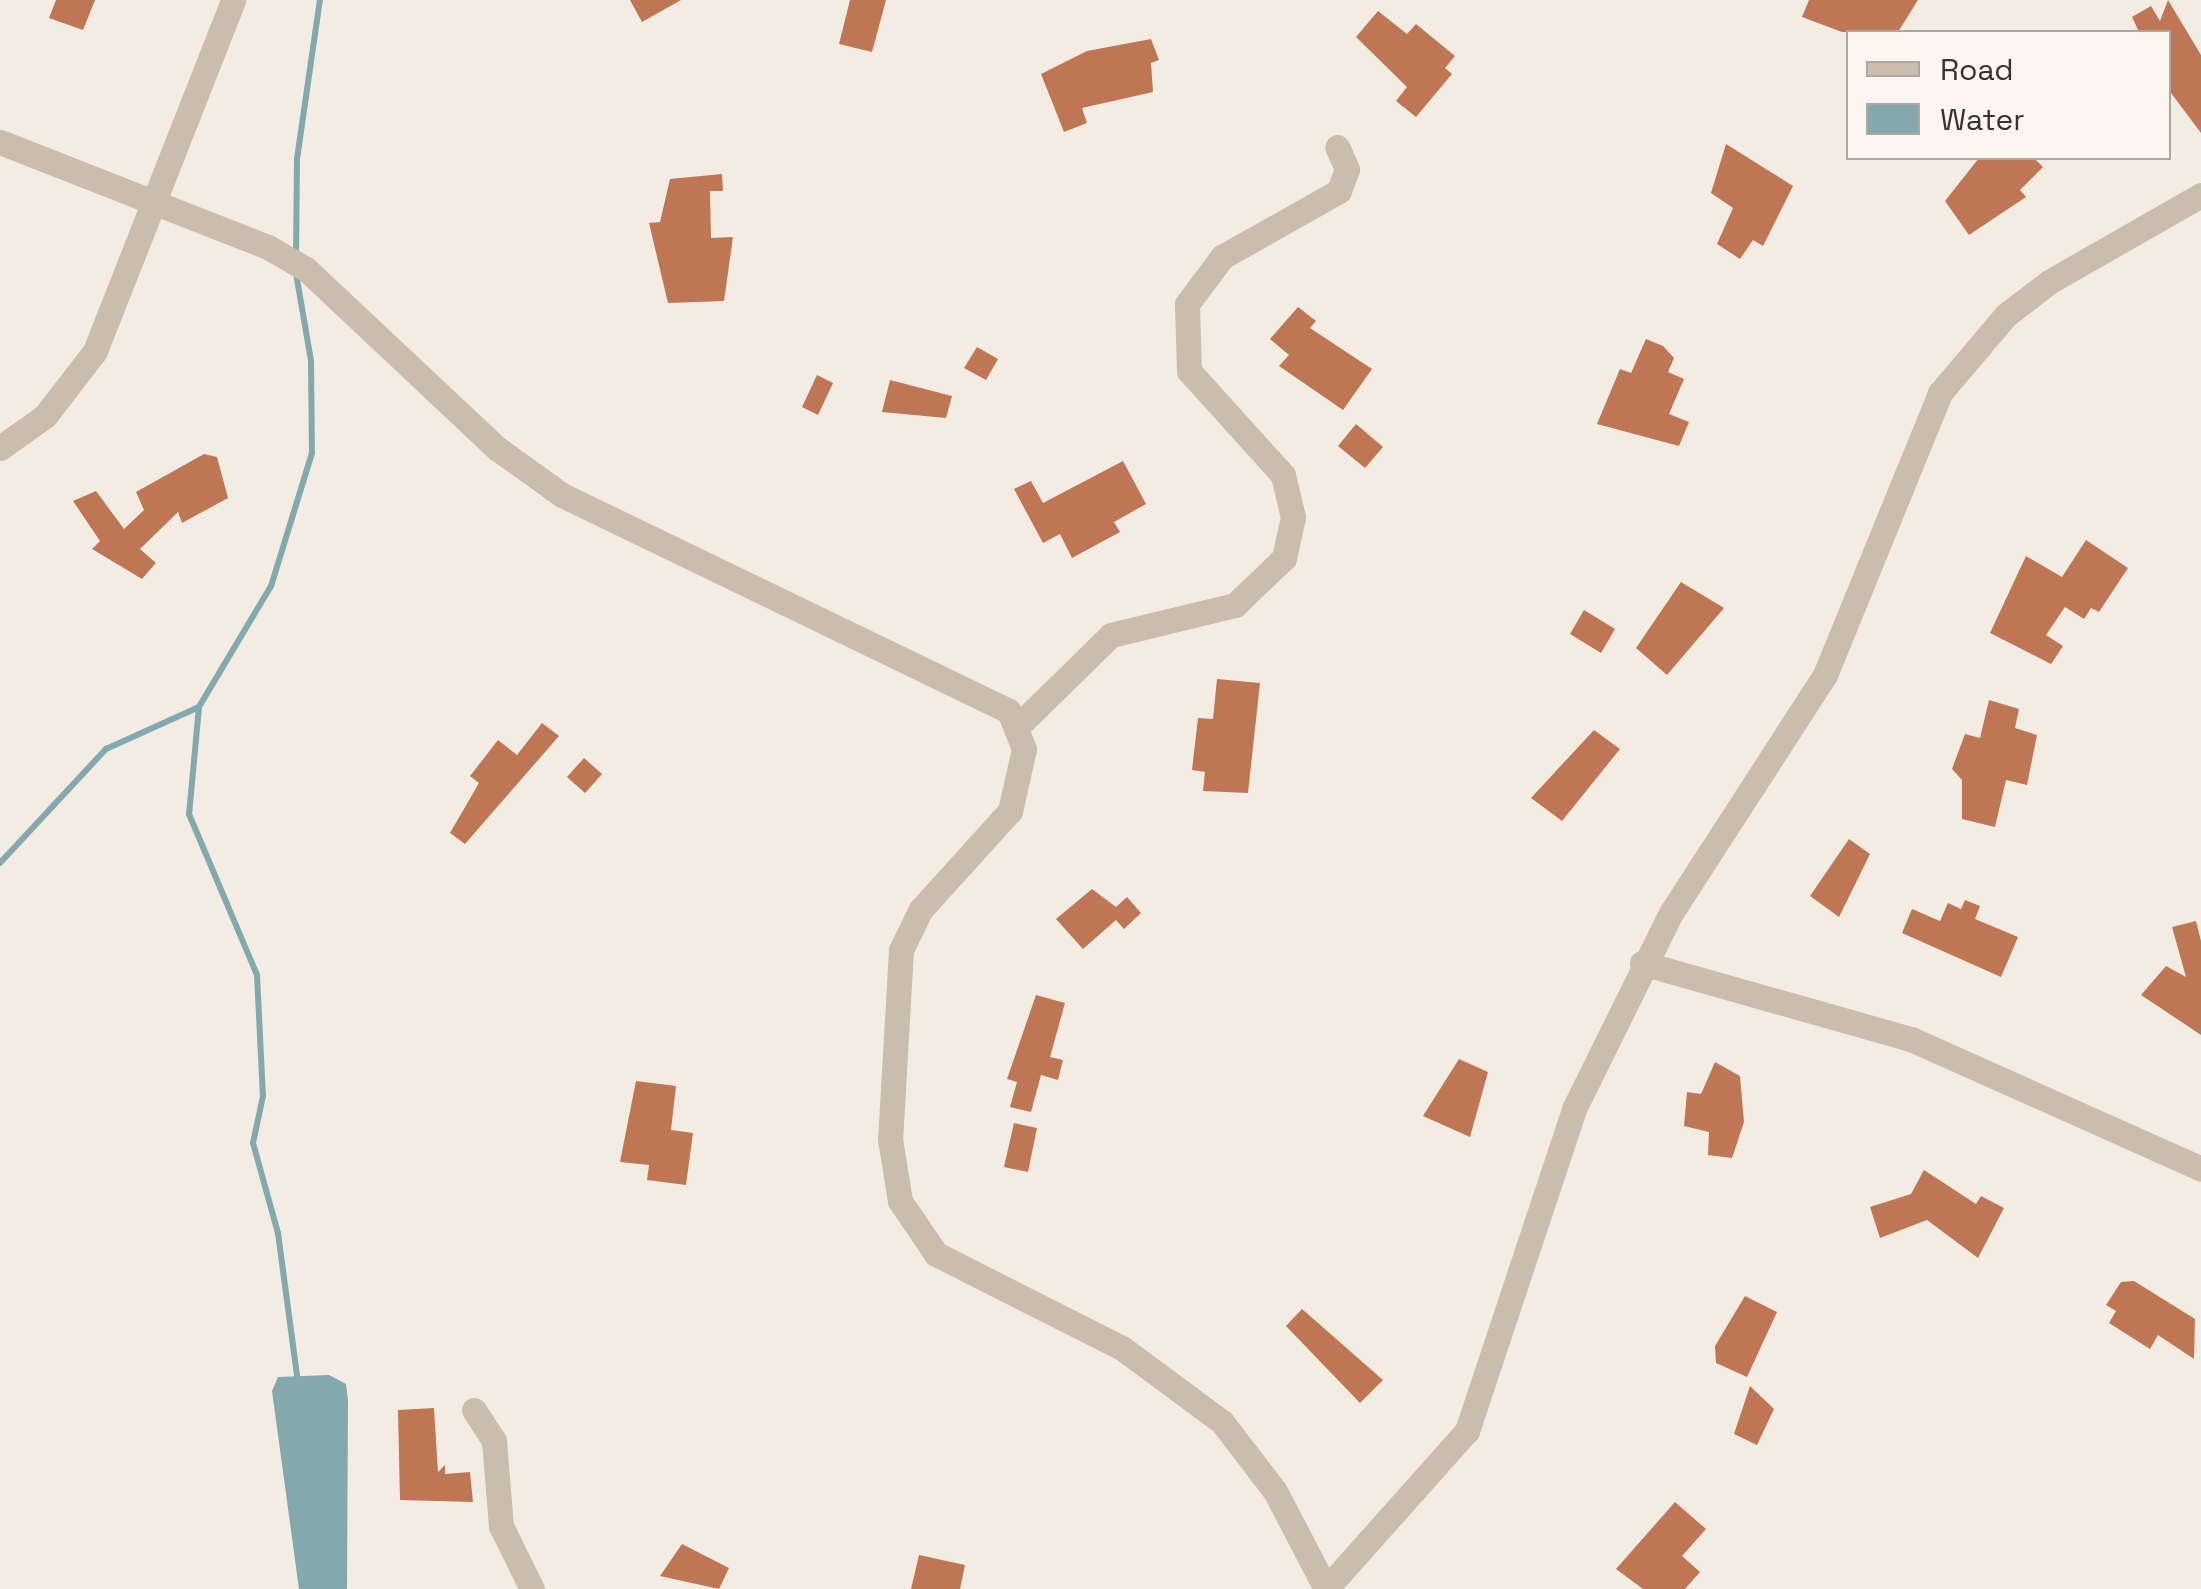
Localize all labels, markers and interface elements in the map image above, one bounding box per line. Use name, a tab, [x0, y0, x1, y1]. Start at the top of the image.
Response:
legend	[1846, 30, 2171, 160]
text: Road	[1940, 50, 2014, 89]
text: Water	[1940, 100, 2025, 139]

